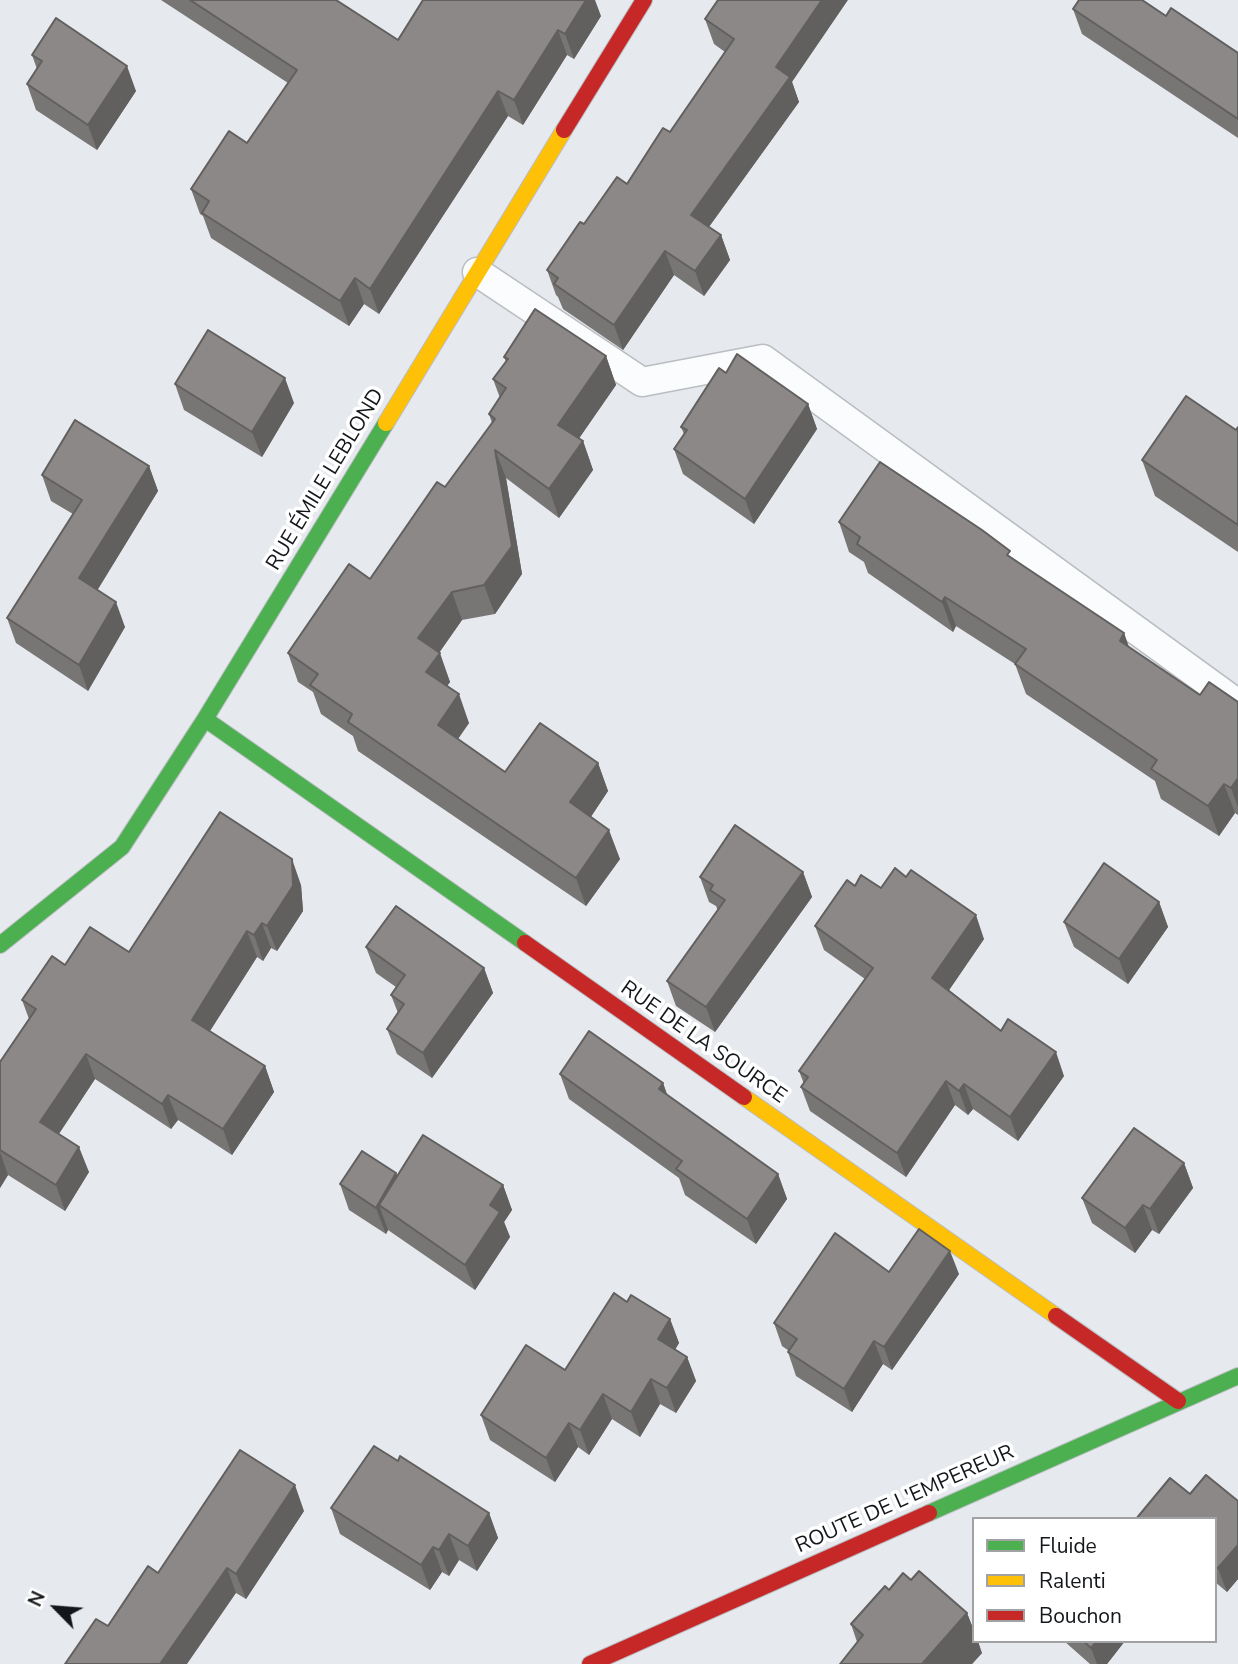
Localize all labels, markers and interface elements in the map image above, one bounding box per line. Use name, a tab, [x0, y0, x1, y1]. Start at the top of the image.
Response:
street label: RUE ÉMILE LEBLOND	[262, 385, 390, 575]
street label: RUE DE LA SOURCE	[615, 976, 791, 1110]
street label: ROUTE DE L'EMPEREUR	[792, 1440, 1018, 1560]
legend	[972, 1517, 1217, 1643]
text: Fluide	[1039, 1532, 1097, 1560]
text: Ralenti	[1039, 1567, 1106, 1595]
north arrow	[21, 1573, 91, 1643]
text: N	[22, 1587, 52, 1611]
text: Bouchon	[1039, 1602, 1122, 1630]

